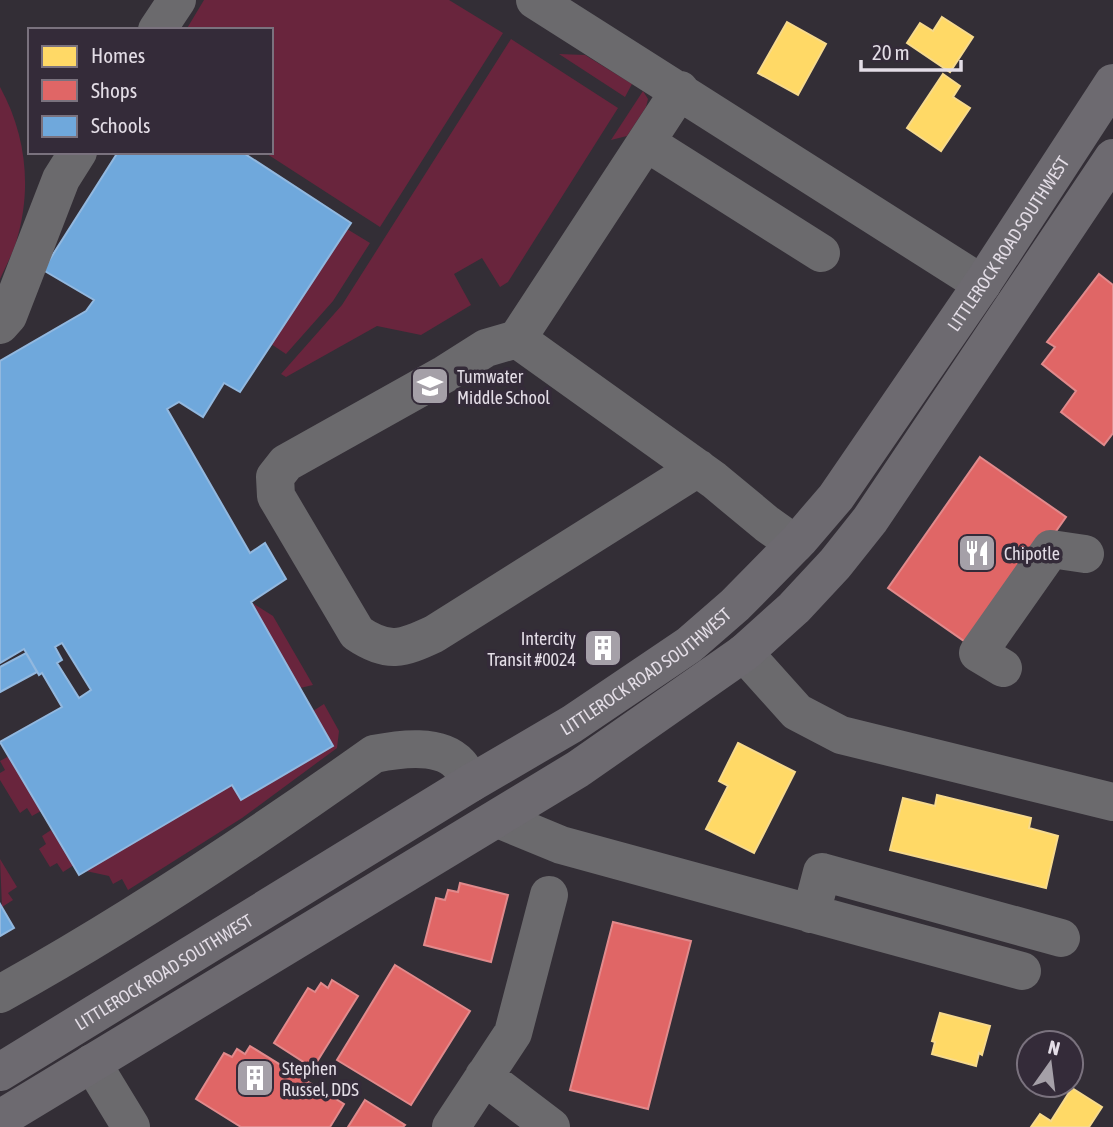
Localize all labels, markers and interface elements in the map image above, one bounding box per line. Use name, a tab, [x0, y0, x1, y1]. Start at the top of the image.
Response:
legend	[28, 28, 273, 154]
scale bar	[861, 28, 961, 72]
text: 20 m	[872, 40, 910, 64]
text: Homes	[91, 43, 145, 67]
text: Shops	[91, 78, 137, 102]
text: Schools	[91, 113, 151, 137]
street label: LITTLEROCK ROAD SOUTHWEST	[943, 152, 1073, 335]
school or university icon: Tumwater Middle School	[409, 365, 451, 407]
place label: Tumwater Middle School	[457, 366, 550, 408]
restaurant icon: Chipotle	[956, 532, 998, 574]
place label: Chipotle	[1004, 543, 1060, 564]
street label: LITTLEROCK ROAD SOUTHWEST	[556, 603, 735, 739]
building icon: Intercity Transit #0024	[582, 627, 624, 669]
place label: Intercity Transit #0024	[487, 628, 576, 670]
street label: LITTLEROCK ROAD SOUTHWEST	[71, 909, 256, 1034]
north arrow	[1015, 1029, 1085, 1099]
text: N	[1046, 1035, 1062, 1060]
building icon: Stephen Russel, DDS	[234, 1057, 276, 1099]
place label: Stephen Russel, DDS	[282, 1058, 359, 1100]

